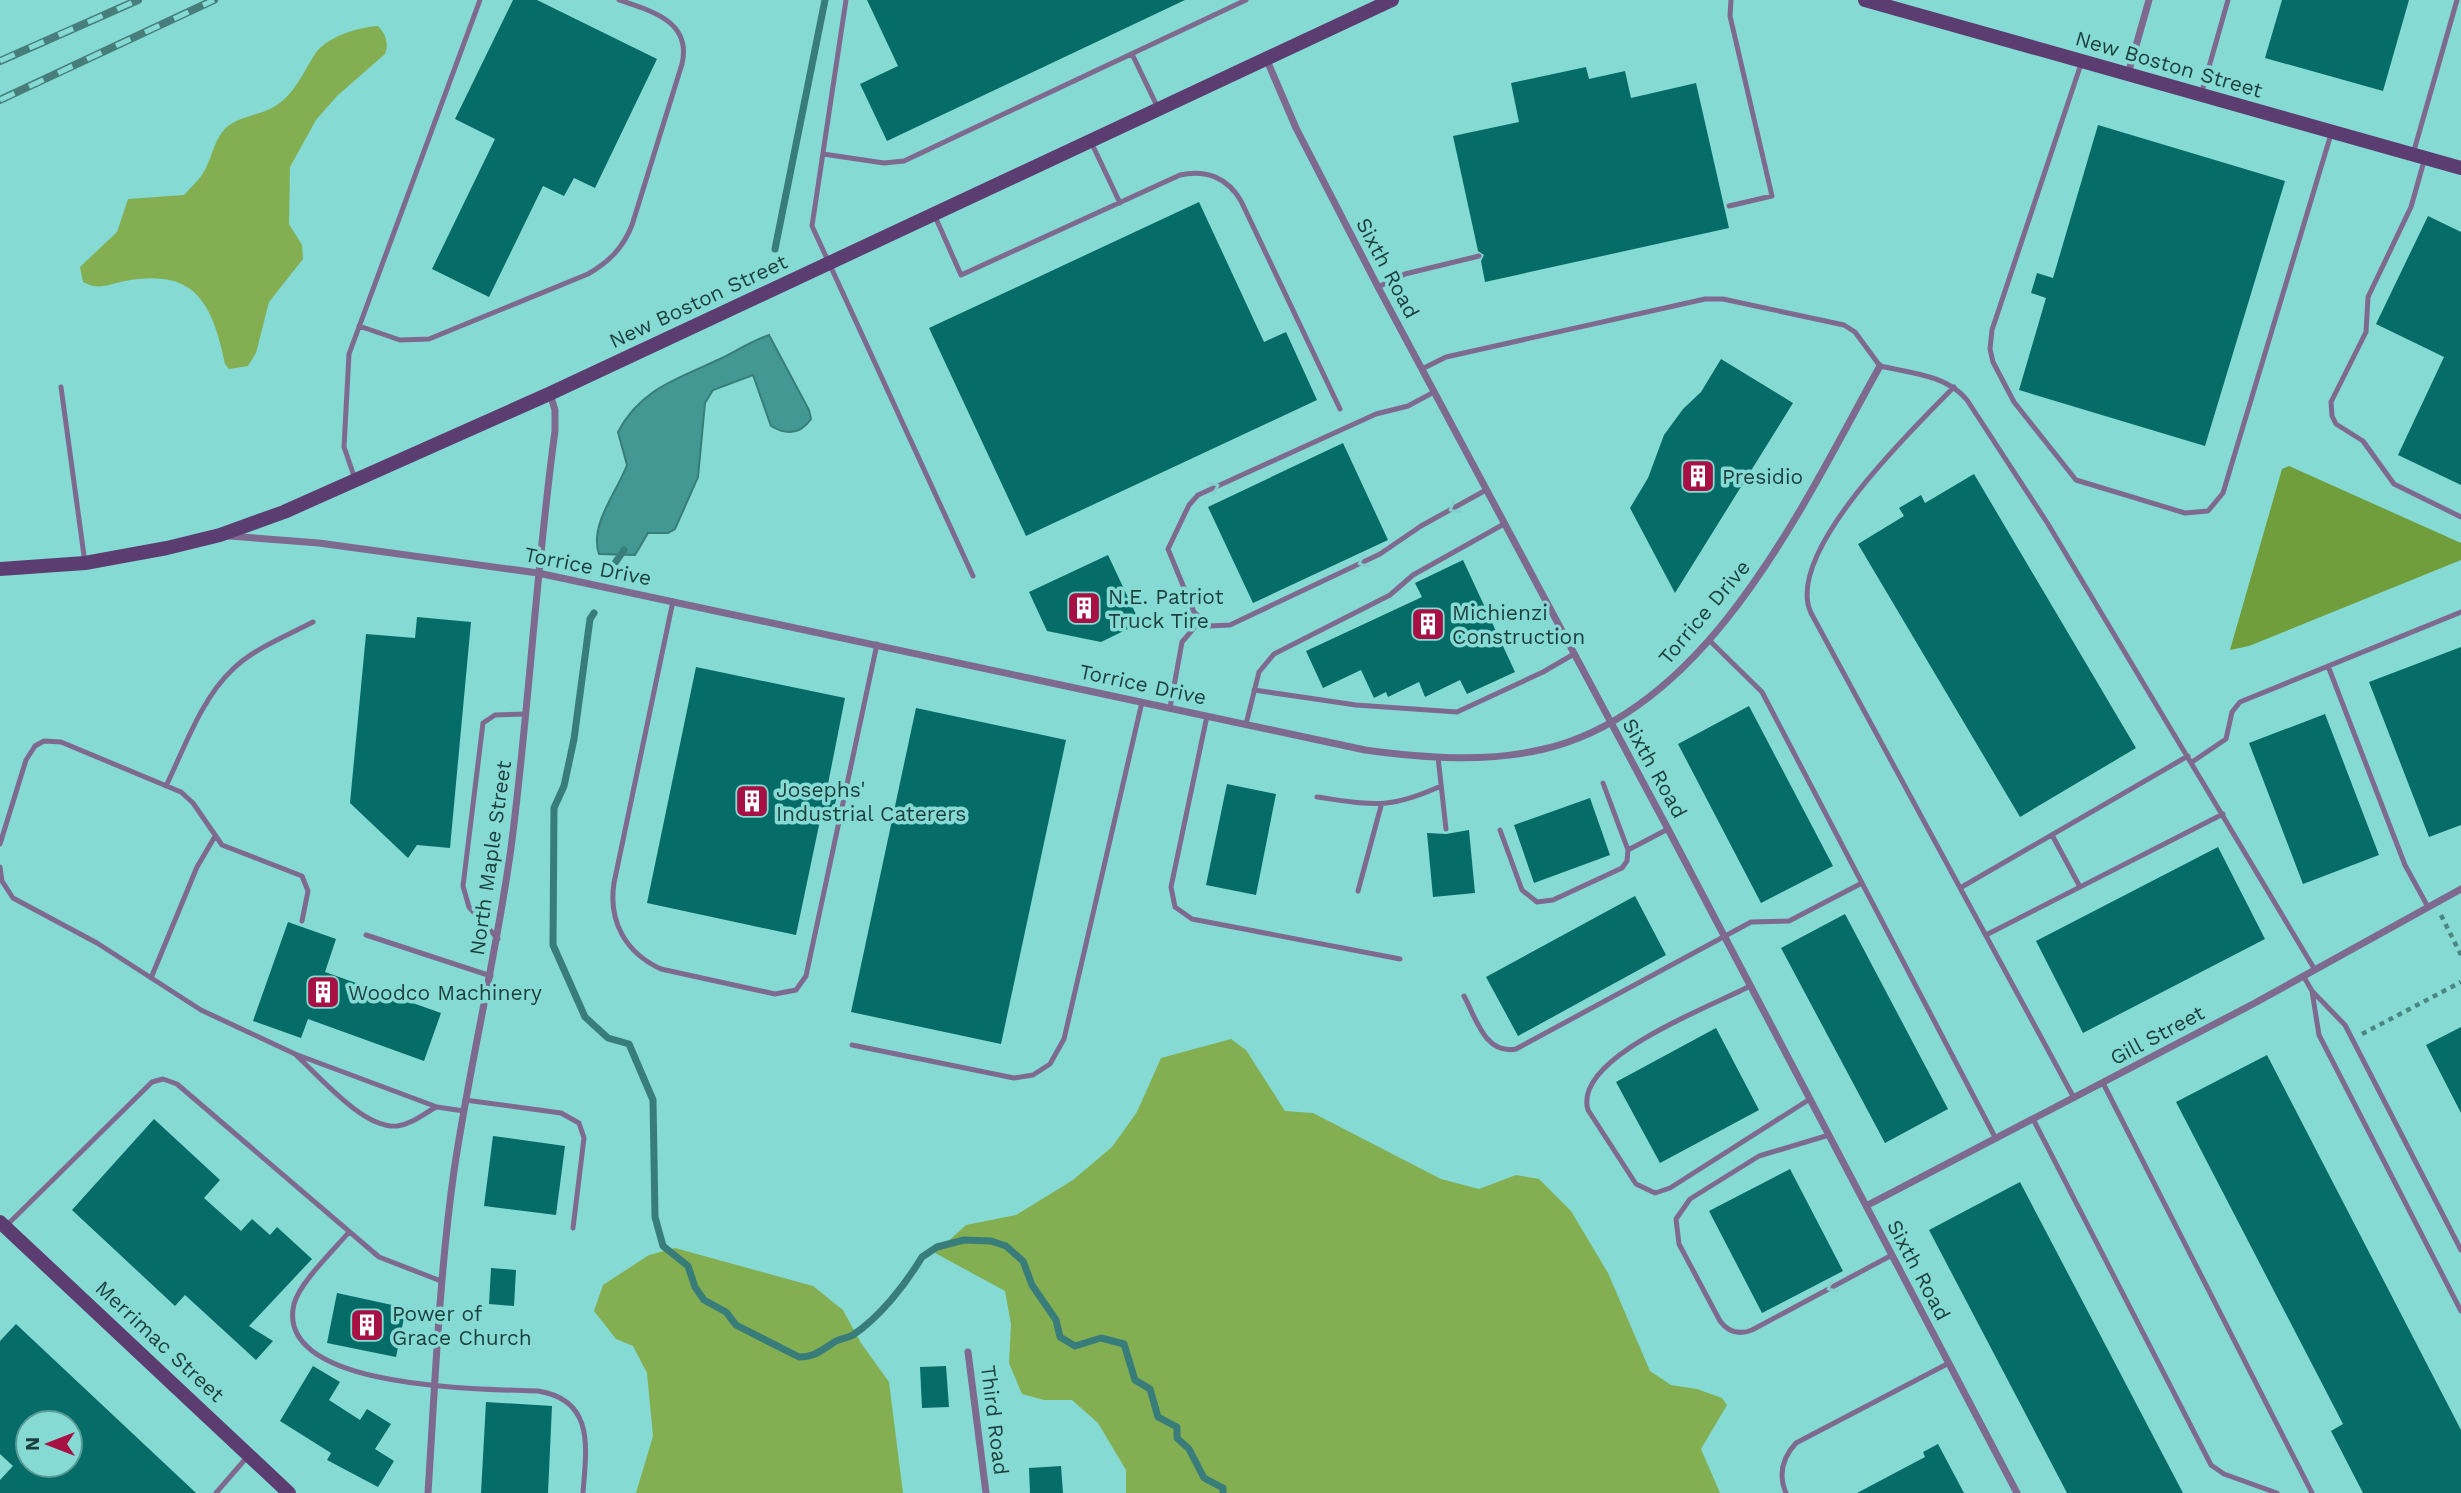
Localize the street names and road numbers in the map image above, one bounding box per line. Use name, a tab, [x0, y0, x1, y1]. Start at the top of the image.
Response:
street label: New Boston Street	[2073, 25, 2266, 103]
street label: Sixth Road	[1351, 213, 1425, 323]
street label: New Boston Street	[605, 249, 791, 353]
street label: Torrice Drive	[522, 541, 654, 591]
street label: Torrice Drive	[1653, 555, 1755, 669]
street label: Torrice Drive	[1077, 658, 1209, 710]
street label: Sixth Road	[1617, 714, 1693, 822]
street label: North Maple Street	[464, 759, 516, 957]
street label: Gill Street	[2106, 1000, 2209, 1070]
street label: Sixth Road	[1882, 1215, 1956, 1325]
street label: Merrimac Street	[91, 1275, 230, 1407]
street label: Third Road	[976, 1364, 1014, 1476]

